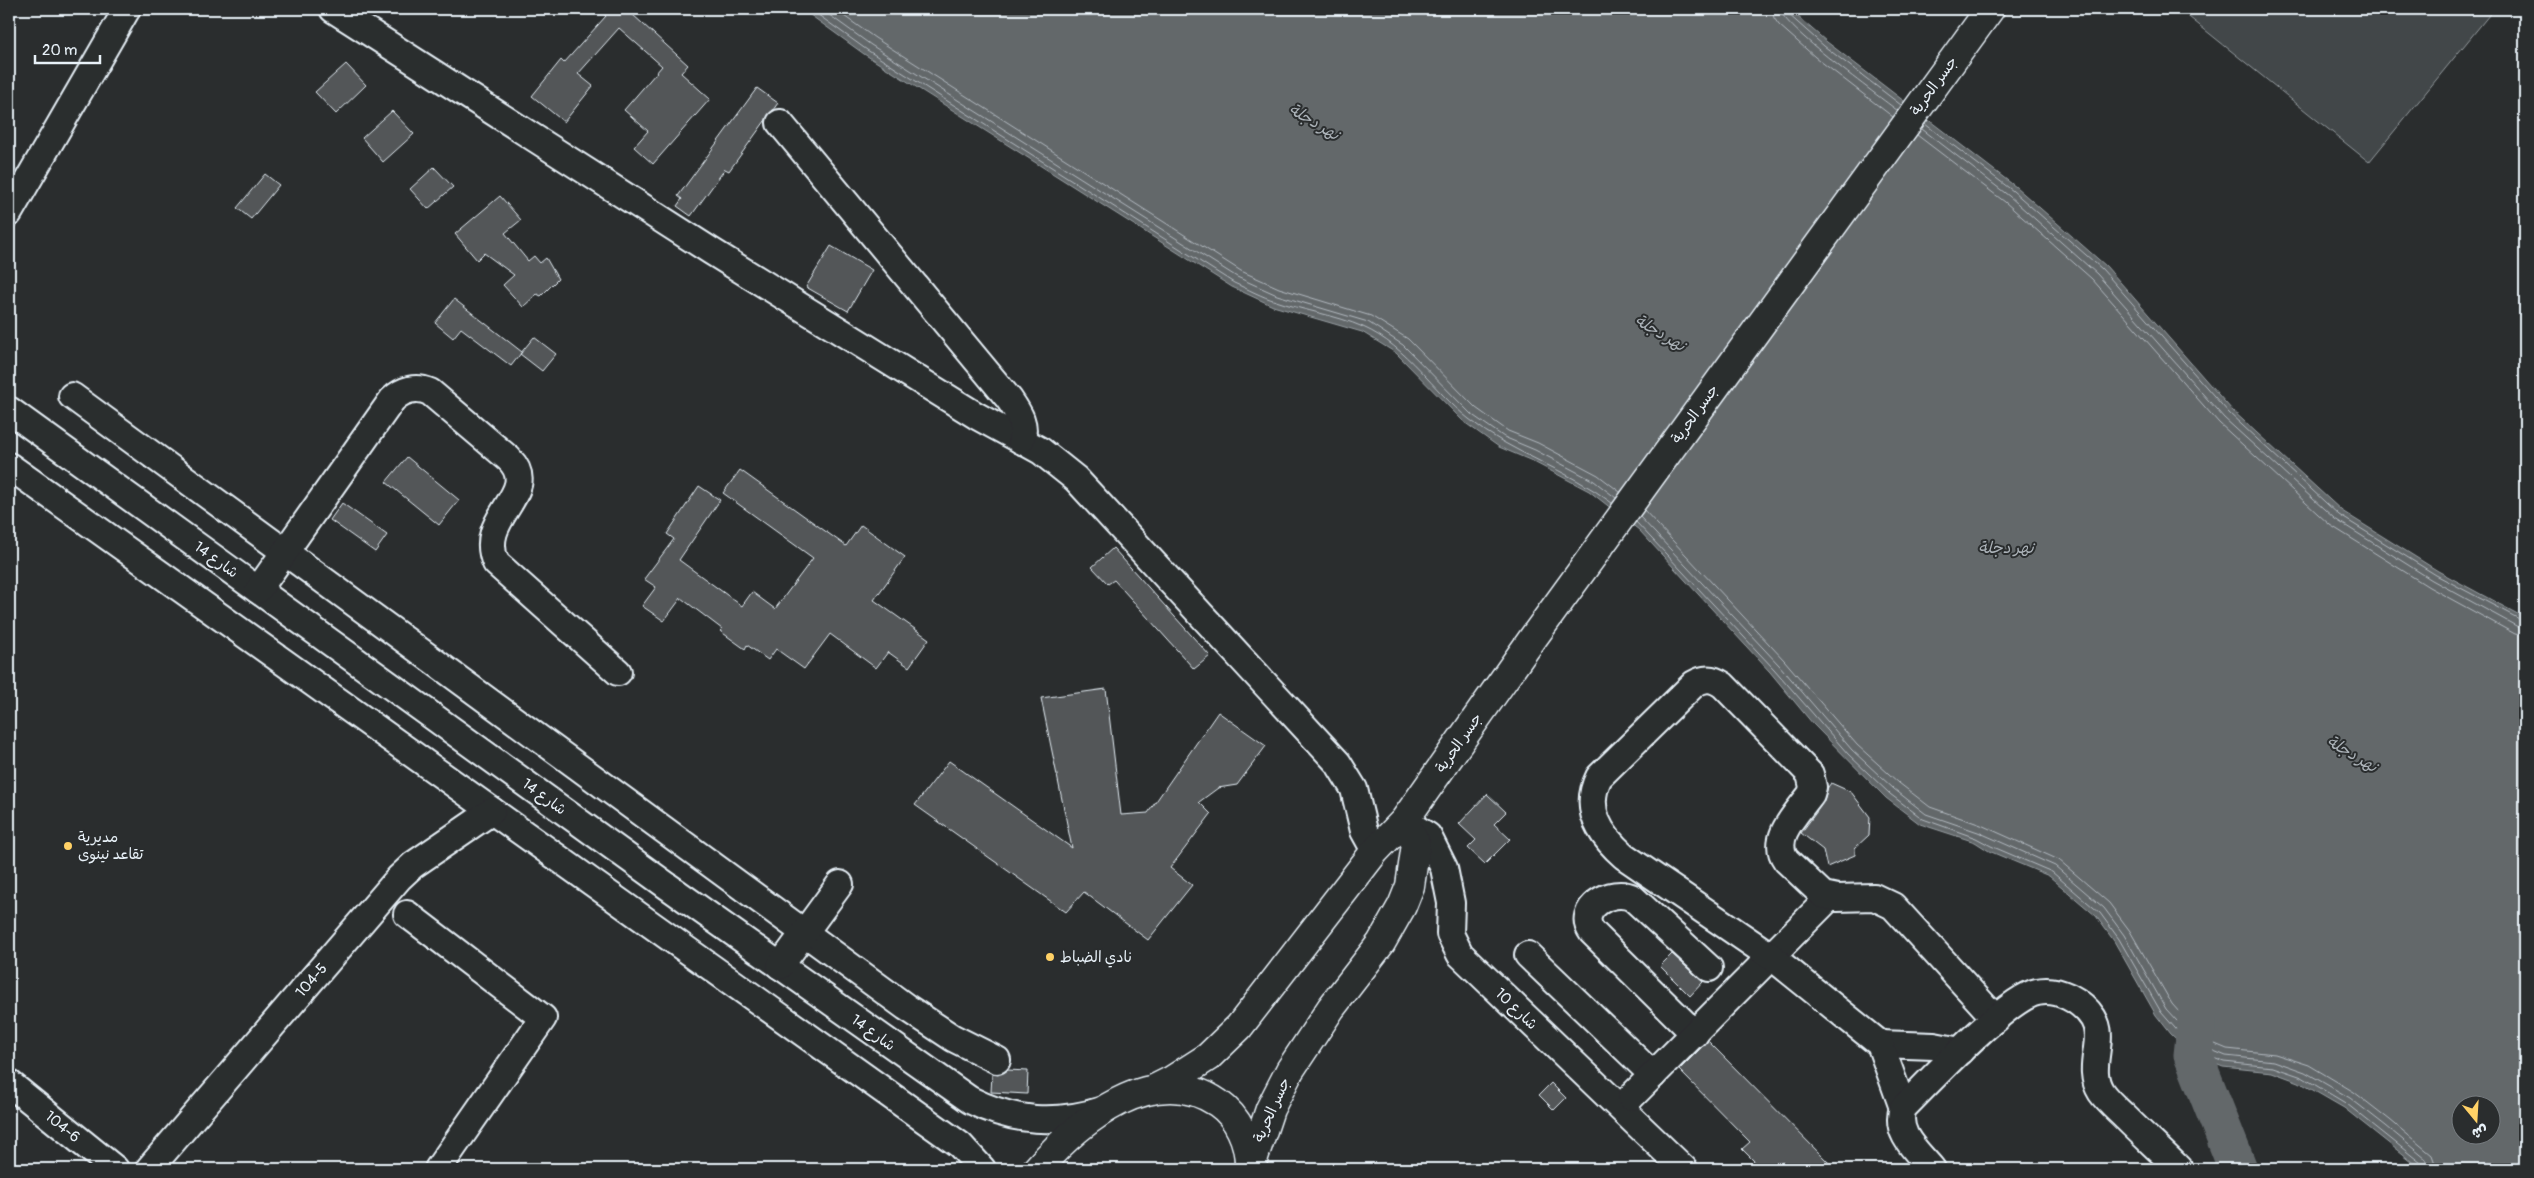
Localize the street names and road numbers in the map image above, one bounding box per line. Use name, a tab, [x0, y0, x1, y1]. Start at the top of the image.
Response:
street label: جسر الحرية	[1906, 53, 1962, 119]
street label: جسر الحرية	[1667, 381, 1723, 447]
street label: شارع 14	[190, 538, 242, 582]
street label: جسر الحرية	[1432, 709, 1486, 777]
street label: شارع 14	[518, 775, 570, 819]
street label: 104-5	[291, 959, 331, 1001]
street label: شارع 10	[1491, 984, 1541, 1034]
street label: شارع 14	[847, 1011, 899, 1055]
street label: جسر الحرية	[1249, 1075, 1295, 1145]
street label: 104-6	[41, 1107, 84, 1146]

